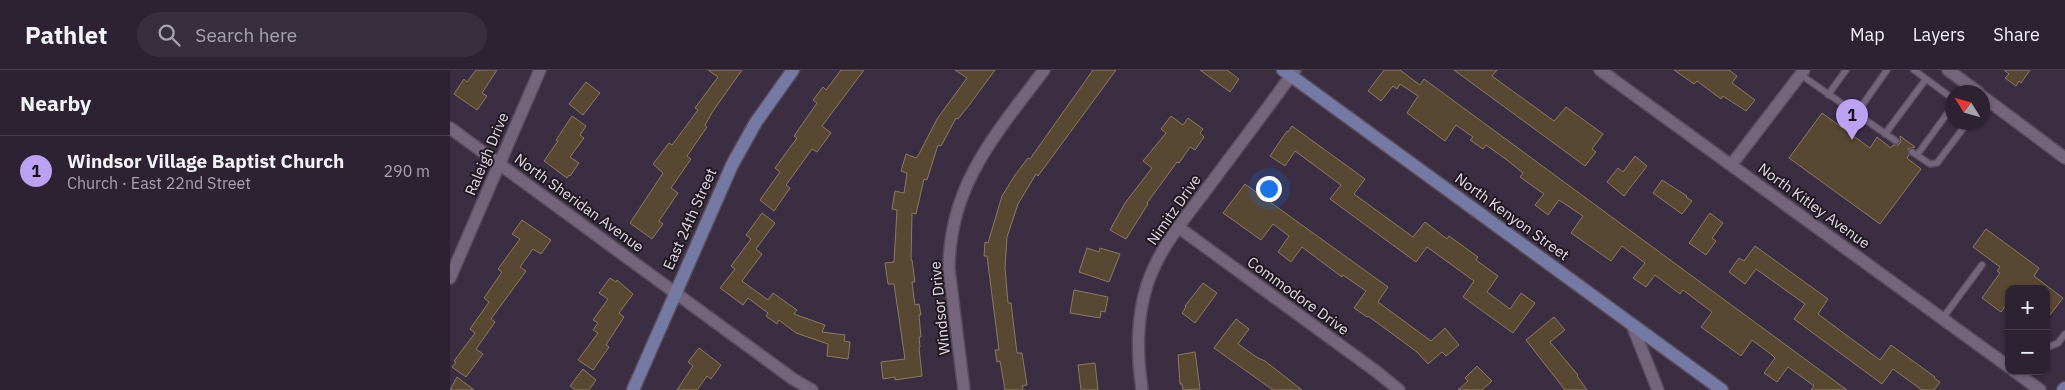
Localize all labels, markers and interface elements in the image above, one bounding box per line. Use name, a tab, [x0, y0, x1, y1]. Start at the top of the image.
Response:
search box	[137, 12, 487, 57]
text: Pathlet	[25, 19, 107, 51]
icon: search	[155, 21, 183, 49]
text: Search here	[195, 23, 297, 47]
text: Map	[1850, 23, 1885, 46]
text: Layers	[1913, 23, 1965, 46]
text: Share	[1993, 23, 2040, 46]
north arrow	[1945, 85, 1990, 130]
text: Nearby	[20, 89, 91, 117]
pin: 1	[1836, 99, 1868, 140]
street label: Raleigh Drive	[461, 109, 513, 198]
text: Windsor Village Baptist Church	[67, 149, 344, 173]
street label: North Sheridan Avenue	[511, 149, 648, 256]
street label: North Kitley Avenue	[1755, 159, 1874, 253]
text: 1	[31, 161, 41, 181]
text: 290 m	[383, 161, 430, 181]
street label: East 24th Street	[659, 165, 720, 273]
street label: North Kenyon Street	[1451, 169, 1573, 264]
street label: Nimitz Drive	[1142, 171, 1205, 249]
text: Church · East 22nd Street	[67, 173, 251, 193]
your location	[1256, 176, 1282, 202]
street label: Commodore Drive	[1244, 252, 1353, 339]
street label: Windsor Drive	[925, 260, 954, 356]
map controls	[2005, 285, 2050, 375]
button: +	[2005, 285, 2050, 330]
button: −	[2005, 330, 2050, 375]

